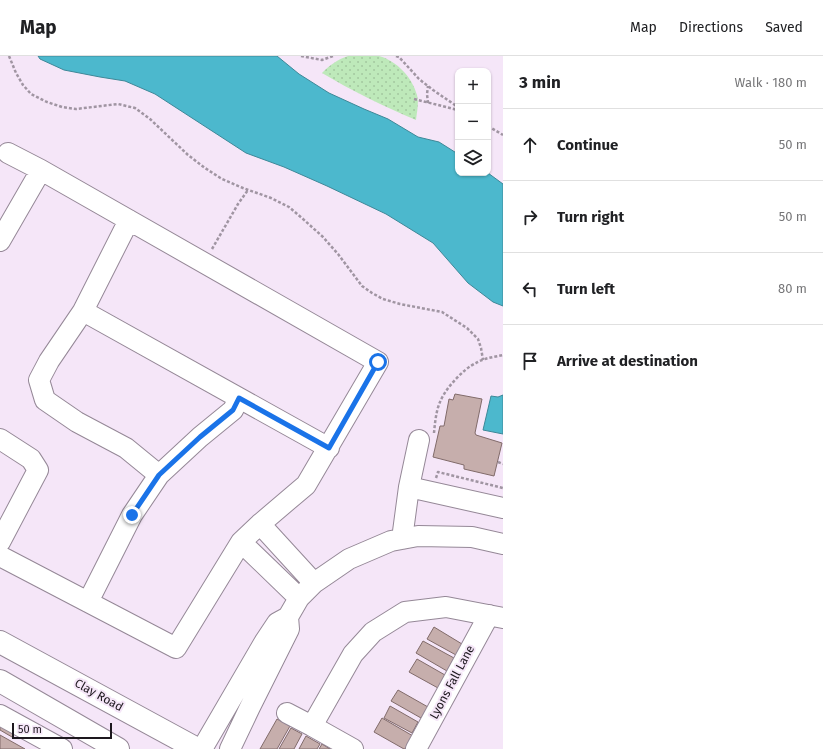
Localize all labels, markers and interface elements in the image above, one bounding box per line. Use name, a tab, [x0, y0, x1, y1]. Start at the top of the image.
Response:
text: Map	[20, 16, 57, 39]
text: Map	[630, 19, 657, 36]
text: Directions	[679, 19, 743, 36]
text: Saved	[765, 19, 803, 36]
map controls	[455, 68, 491, 176]
button: +	[455, 68, 491, 104]
text: 3 min	[519, 72, 561, 93]
text: Walk · 180 m	[735, 75, 807, 90]
button: −	[455, 104, 491, 140]
icon: ahead	[519, 134, 541, 156]
text: Continue	[557, 136, 618, 154]
text: 50 m	[779, 137, 807, 152]
button: layers	[455, 140, 491, 176]
icon: right	[519, 206, 541, 228]
text: Turn right	[557, 208, 624, 226]
text: 50 m	[779, 209, 807, 224]
icon: left	[519, 278, 541, 300]
text: Turn left	[557, 280, 615, 298]
text: 80 m	[778, 281, 807, 296]
icon: arrive	[519, 350, 541, 372]
text: Arrive at destination	[557, 352, 698, 370]
route start	[369, 353, 387, 371]
route end	[123, 506, 141, 524]
street label: Lyons Fall Lane	[427, 643, 477, 721]
street label: Clay Road	[72, 676, 126, 714]
scale bar	[12, 721, 112, 740]
text: 50 m	[18, 723, 42, 736]

